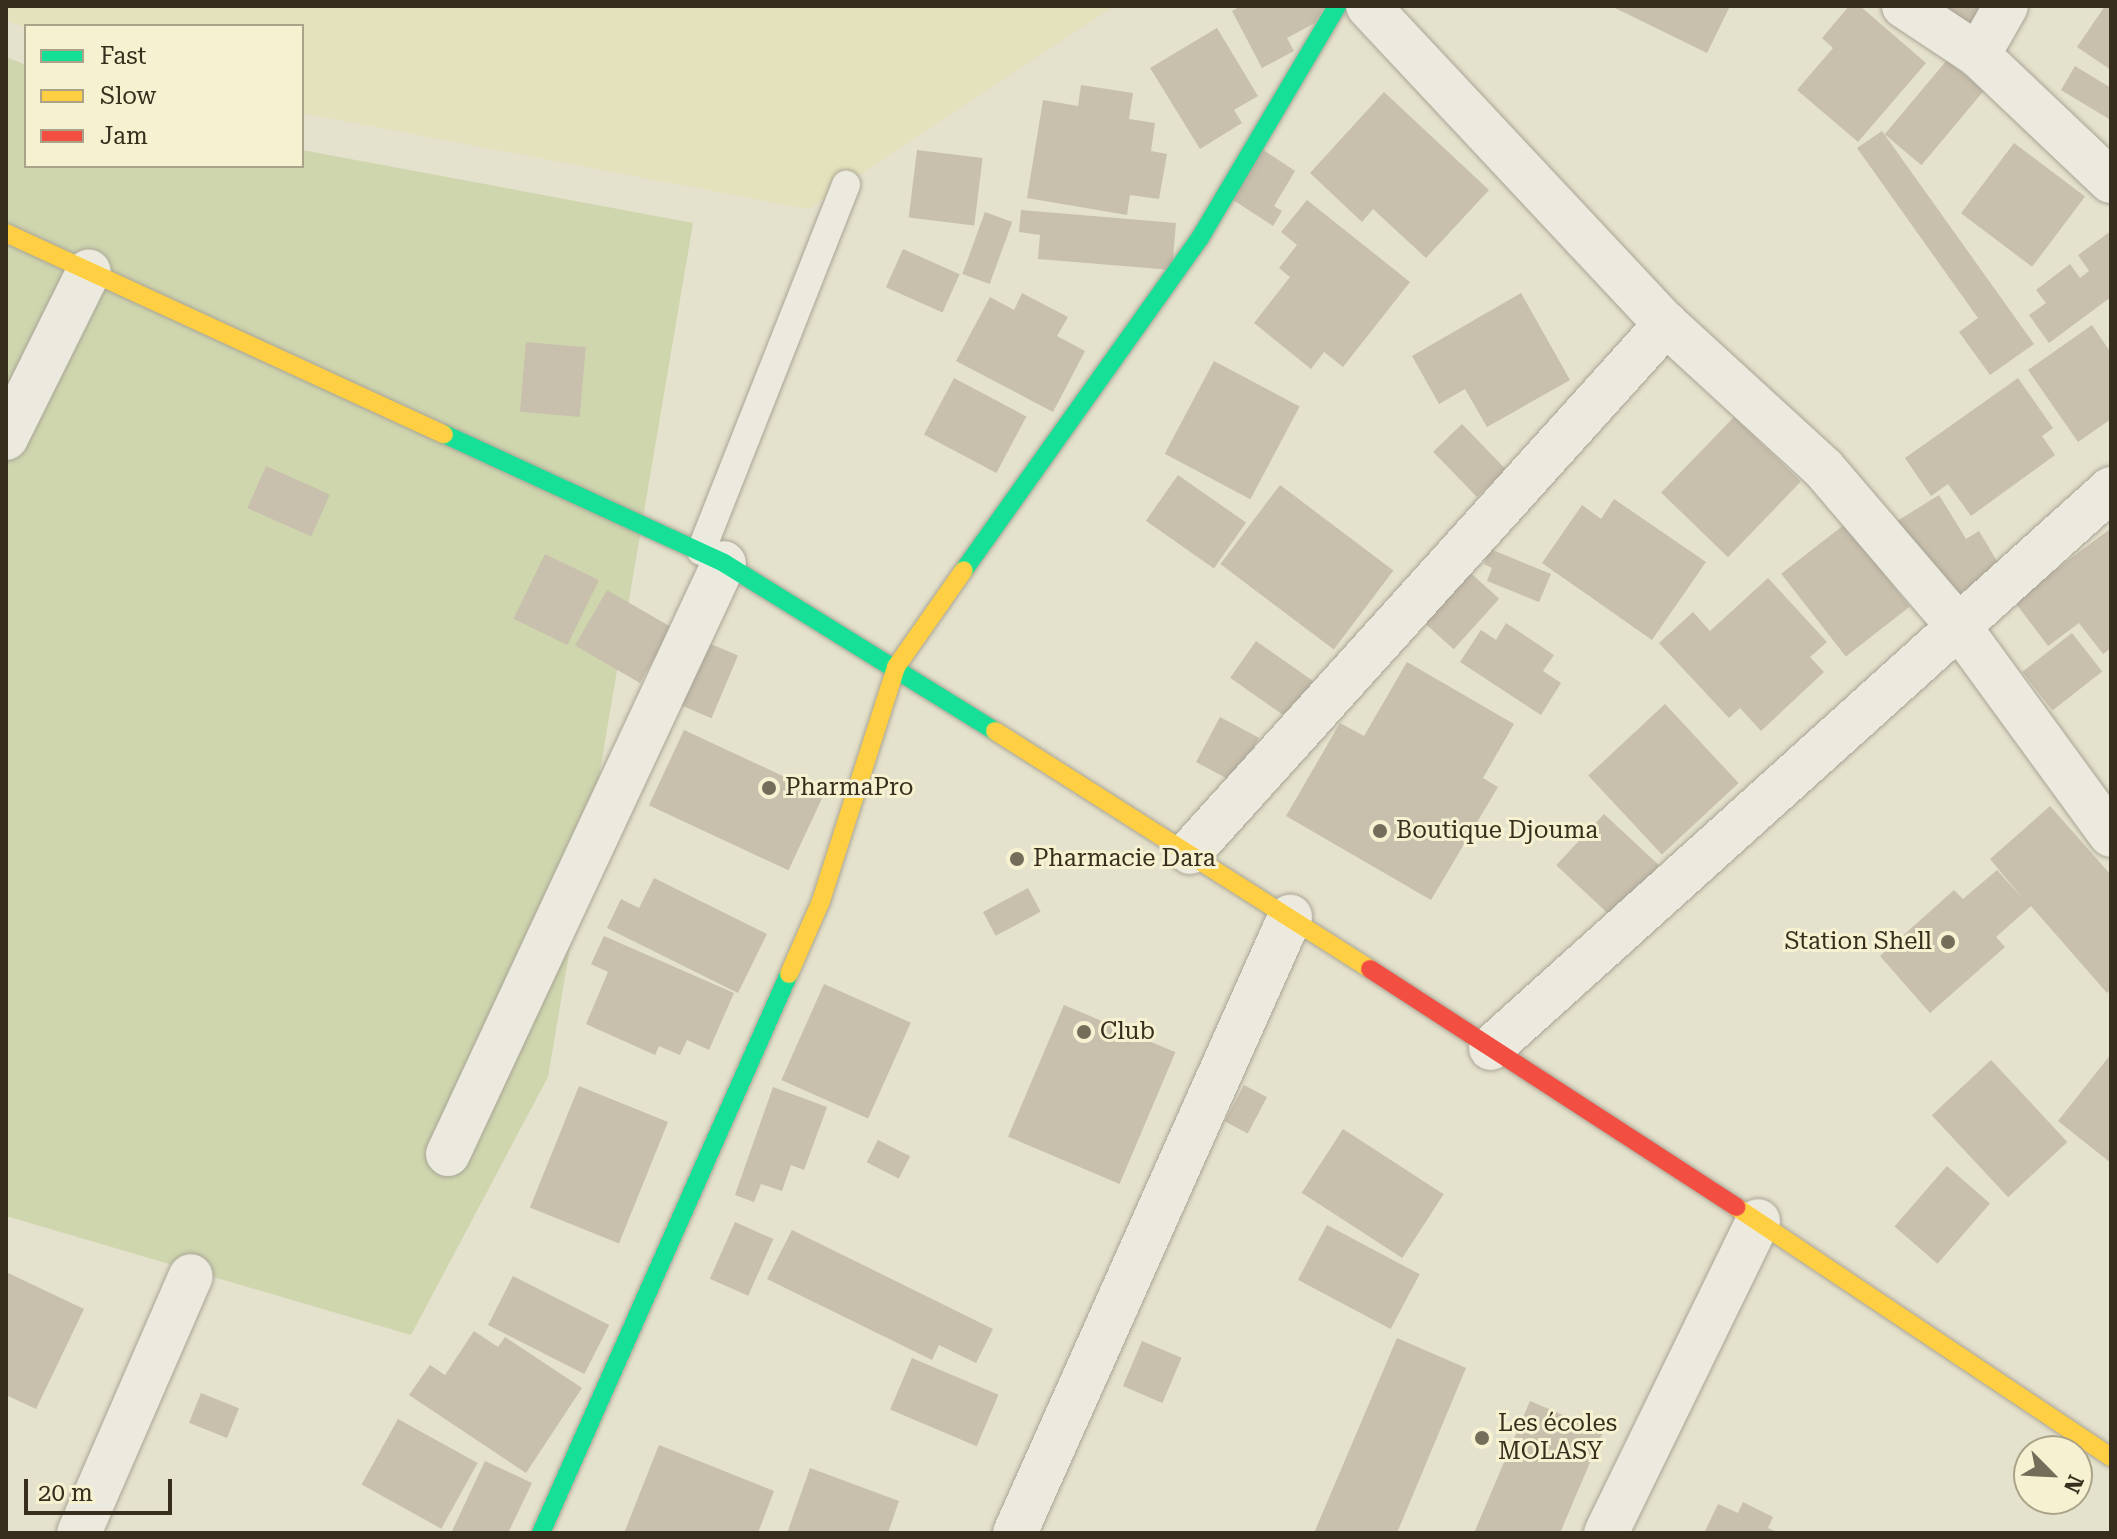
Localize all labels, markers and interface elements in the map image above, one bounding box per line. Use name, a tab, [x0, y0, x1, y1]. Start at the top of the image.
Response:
legend	[24, 24, 304, 168]
text: Fast	[100, 42, 147, 70]
text: Slow	[100, 82, 156, 110]
text: Jam	[100, 122, 148, 150]
place label: PharmaPro	[785, 774, 913, 802]
marker: PharmaPro	[760, 779, 778, 797]
place label: Boutique Djouma	[1396, 817, 1598, 845]
marker: Boutique Djouma	[1371, 822, 1389, 840]
place label: Pharmacie Dara	[1033, 845, 1216, 873]
marker: Pharmacie Dara	[1008, 850, 1026, 868]
place label: Station Shell	[1784, 928, 1932, 956]
marker: Station Shell	[1939, 933, 1957, 951]
place label: Club	[1100, 1018, 1155, 1046]
marker: Club	[1075, 1023, 1093, 1041]
place label: Les écoles MOLASY	[1498, 1410, 1617, 1466]
marker: Les écoles MOLASY	[1473, 1429, 1491, 1447]
north arrow	[2013, 1435, 2093, 1515]
scale bar	[28, 1463, 176, 1513]
text: N	[2059, 1471, 2088, 1497]
text: 20 m	[38, 1479, 93, 1507]

